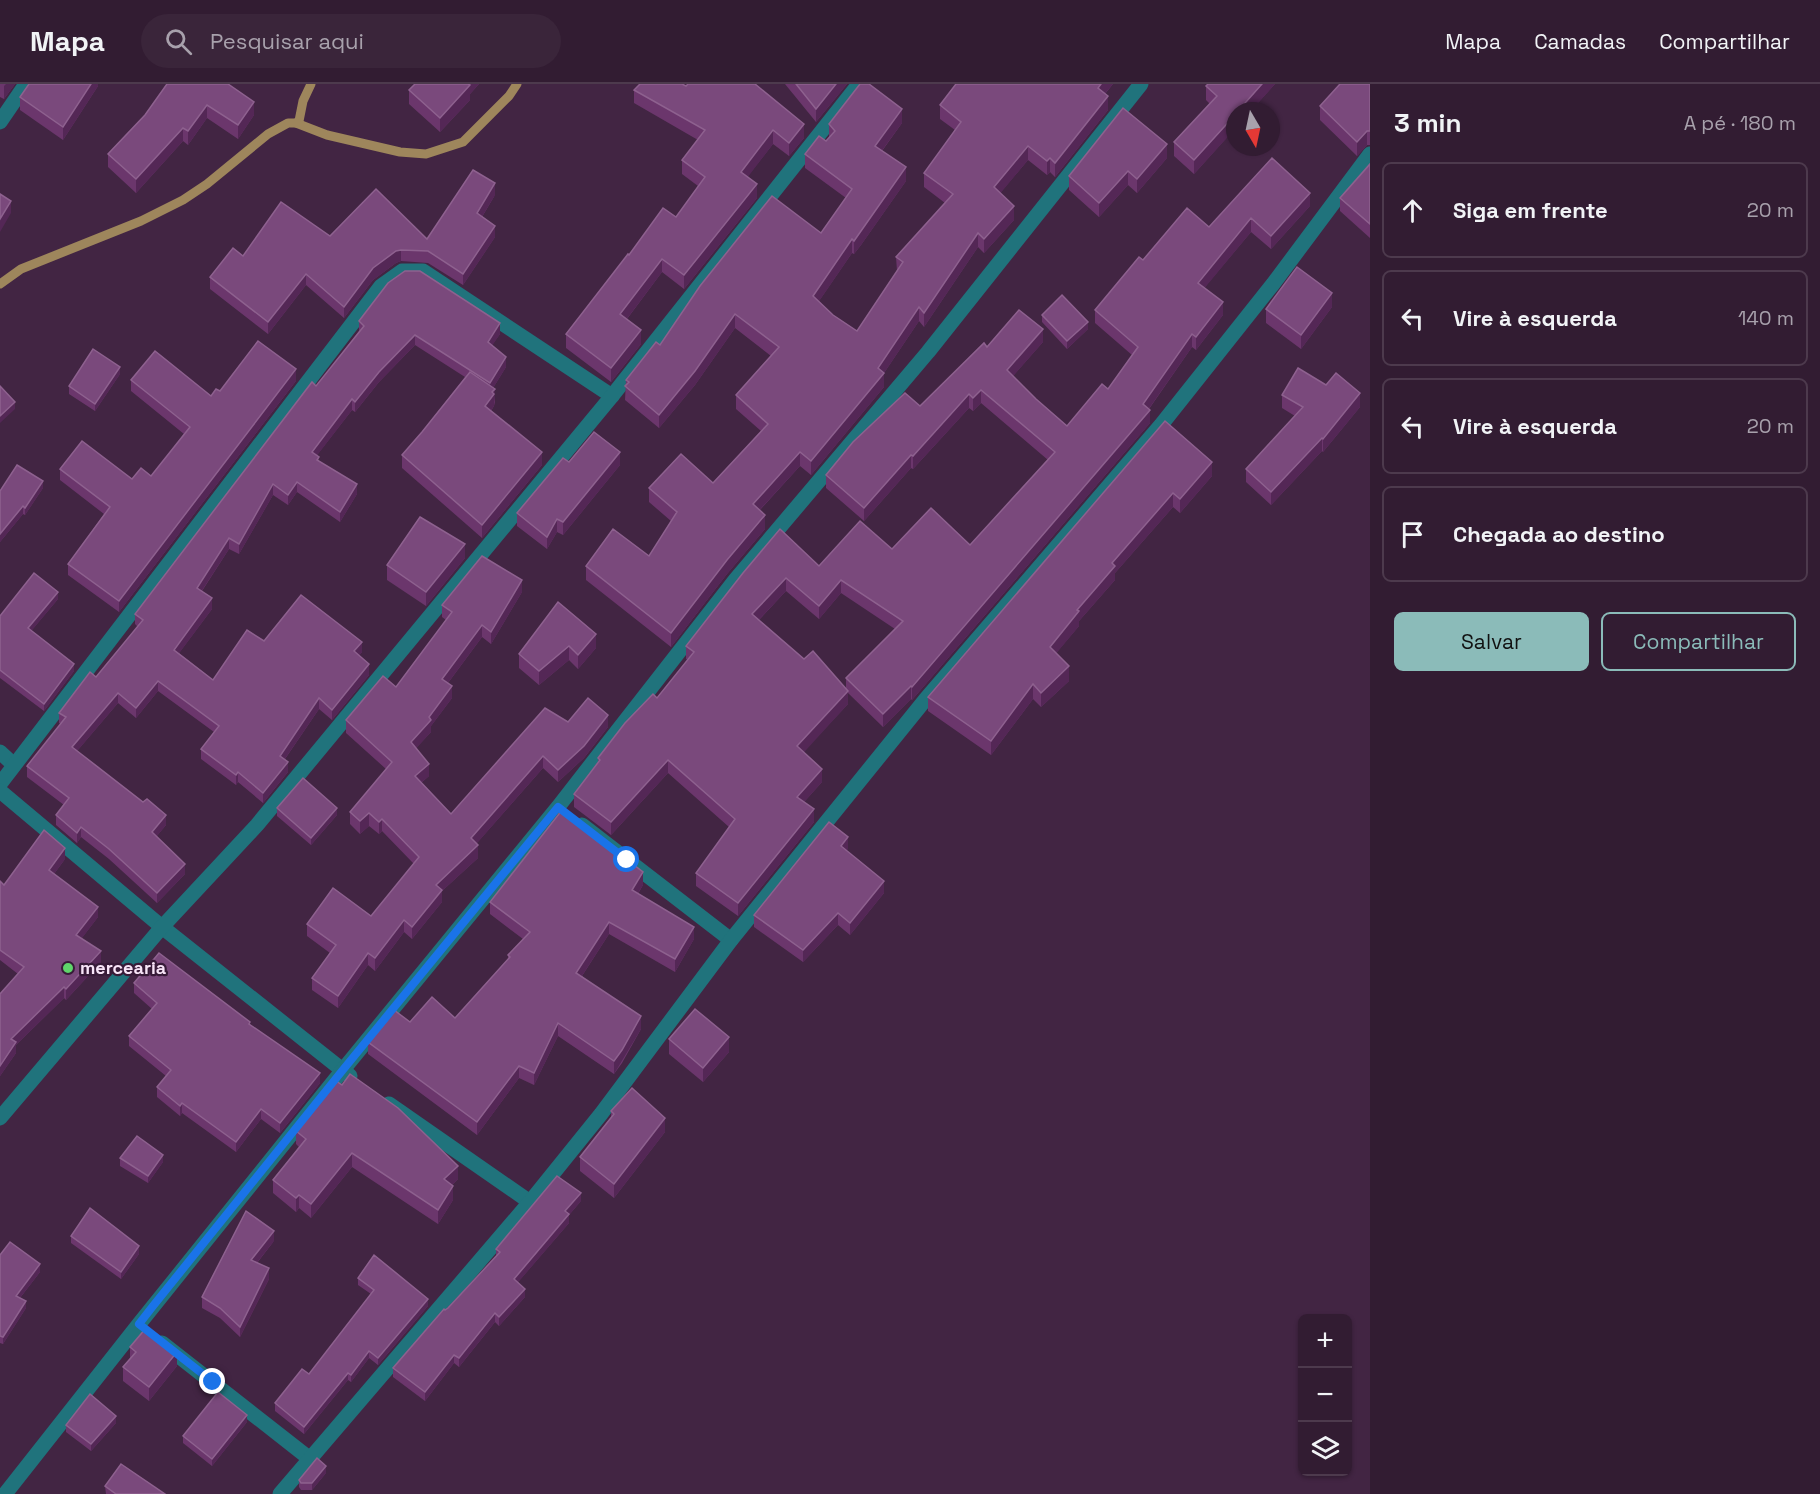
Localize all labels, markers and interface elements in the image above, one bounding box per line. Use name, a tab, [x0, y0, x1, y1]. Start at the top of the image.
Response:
search box	[141, 14, 561, 68]
text: Mapa	[30, 23, 105, 59]
icon: search	[162, 25, 195, 58]
text: Pesquisar aqui	[210, 27, 364, 55]
text: Mapa	[1445, 28, 1501, 55]
text: Camadas	[1534, 28, 1626, 55]
text: Compartilhar	[1659, 28, 1790, 55]
north arrow	[1226, 102, 1280, 156]
text: 3 min	[1394, 106, 1462, 140]
text: A pé · 180 m	[1684, 110, 1796, 136]
icon: ahead	[1396, 194, 1429, 227]
text: Siga em frente	[1453, 196, 1608, 224]
text: 20 m	[1747, 197, 1794, 223]
icon: left	[1396, 302, 1429, 335]
text: Vire à esquerda	[1453, 304, 1617, 332]
text: 140 m	[1738, 305, 1794, 331]
icon: left	[1396, 410, 1429, 443]
text: Vire à esquerda	[1453, 412, 1617, 440]
text: 20 m	[1747, 413, 1794, 439]
icon: arrive	[1396, 518, 1429, 551]
text: Chegada ao destino	[1453, 520, 1665, 548]
button: Salvar	[1394, 612, 1589, 671]
button: Compartilhar	[1601, 612, 1796, 671]
route start	[613, 846, 639, 872]
place label: mercearia	[80, 956, 167, 979]
marker: mercearia	[61, 961, 75, 975]
map controls	[1298, 1314, 1352, 1476]
button: +	[1298, 1314, 1352, 1368]
route end	[199, 1368, 225, 1394]
button: −	[1298, 1368, 1352, 1422]
button: layers	[1298, 1422, 1352, 1476]

